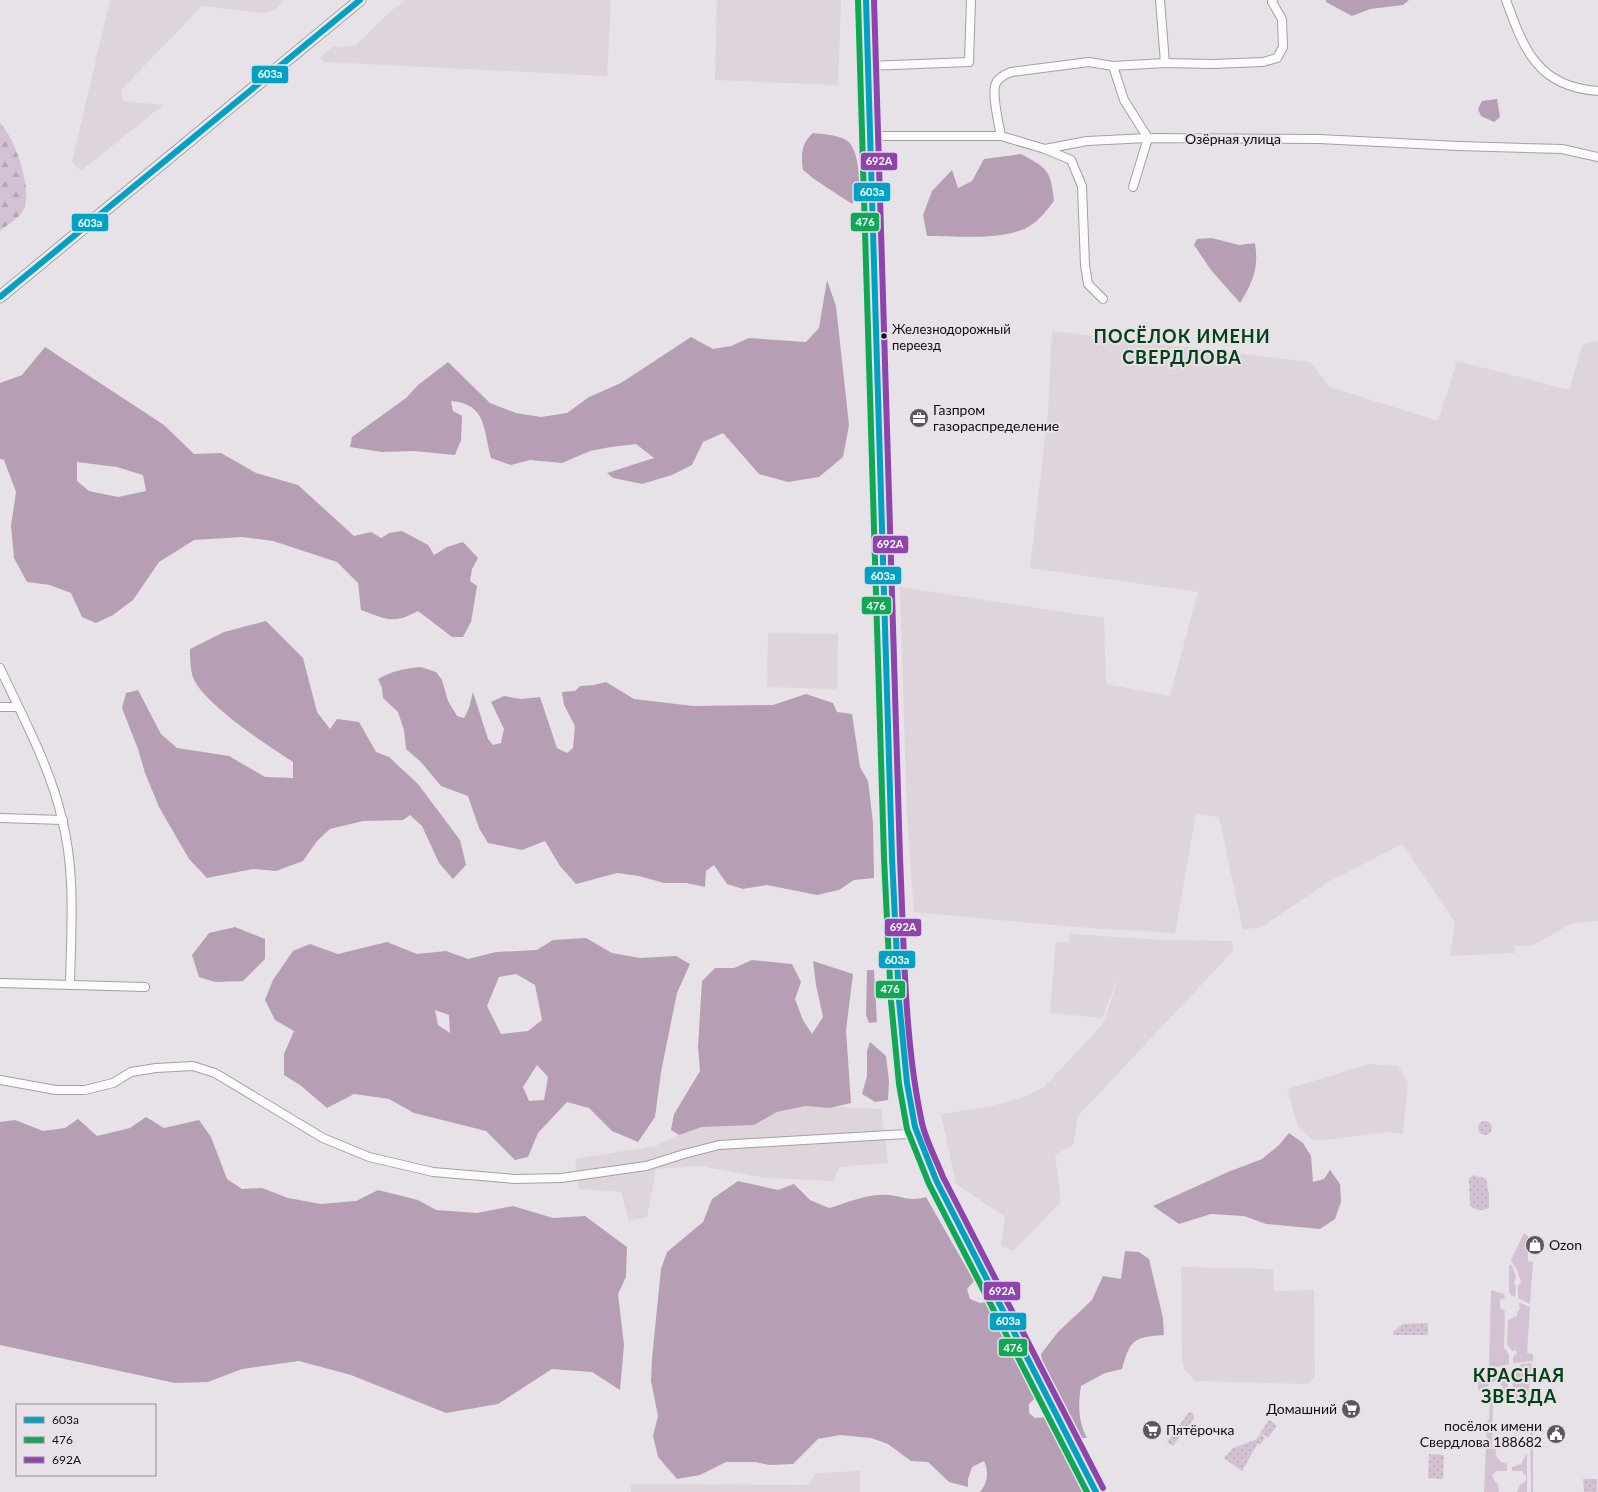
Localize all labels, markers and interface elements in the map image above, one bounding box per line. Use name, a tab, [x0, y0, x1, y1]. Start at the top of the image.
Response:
line badge: 603а	[251, 65, 289, 84]
text: 603а	[258, 67, 282, 80]
street label: Озёрная улица	[1185, 130, 1281, 147]
line badge: 692А	[860, 152, 898, 171]
text: 692А	[866, 154, 893, 167]
line badge: 603а	[853, 182, 891, 202]
text: 603а	[860, 185, 884, 198]
line badge: 476	[850, 212, 880, 232]
line badge: 603а	[71, 213, 109, 232]
text: 476	[855, 215, 875, 228]
text: 603а	[78, 216, 102, 229]
place label: Железнодорожный переезд	[892, 321, 1011, 353]
district label: ПОСЁЛОК ИМЕНИ СВЕРДЛОВА	[1093, 325, 1271, 368]
marker: Железнодорожный переезд	[879, 331, 889, 341]
place label: Газпром газораспределение	[933, 401, 1059, 434]
office icon: Газпром газораспределение	[908, 407, 930, 429]
line badge: 692А	[872, 535, 909, 554]
text: 692А	[877, 537, 904, 550]
line badge: 603а	[864, 566, 902, 585]
text: 603а	[871, 569, 895, 582]
line badge: 476	[861, 596, 892, 615]
text: 476	[866, 599, 886, 612]
line badge: 692А	[884, 918, 922, 937]
text: 692А	[890, 920, 917, 933]
line badge: 603а	[878, 950, 916, 969]
text: 603а	[885, 953, 909, 966]
line badge: 476	[875, 980, 906, 999]
text: 476	[880, 982, 900, 995]
shop icon: Ozon	[1524, 1234, 1546, 1256]
place label: Ozon	[1549, 1236, 1582, 1253]
line badge: 692А	[983, 1281, 1021, 1301]
text: 692А	[989, 1284, 1016, 1297]
line badge: 603а	[989, 1312, 1027, 1331]
text: 603а	[996, 1314, 1020, 1327]
line badge: 476	[998, 1338, 1028, 1357]
text: 476	[1003, 1341, 1023, 1354]
district label: КРАСНАЯ ЗВЕЗДА	[1473, 1364, 1565, 1407]
supermarket icon: Домашний	[1340, 1398, 1362, 1420]
place label: Домашний	[1266, 1400, 1337, 1417]
legend	[16, 1404, 156, 1476]
text: 603а	[52, 1412, 79, 1427]
place label: посёлок имени Свердлова 188682	[1420, 1417, 1542, 1450]
supermarket icon: Пятёрочка	[1141, 1419, 1163, 1441]
place label: Пятёрочка	[1166, 1421, 1234, 1438]
public building icon: посёлок имени Свердлова 188682	[1545, 1423, 1567, 1445]
text: 476	[52, 1432, 73, 1447]
text: 692А	[52, 1452, 82, 1467]

